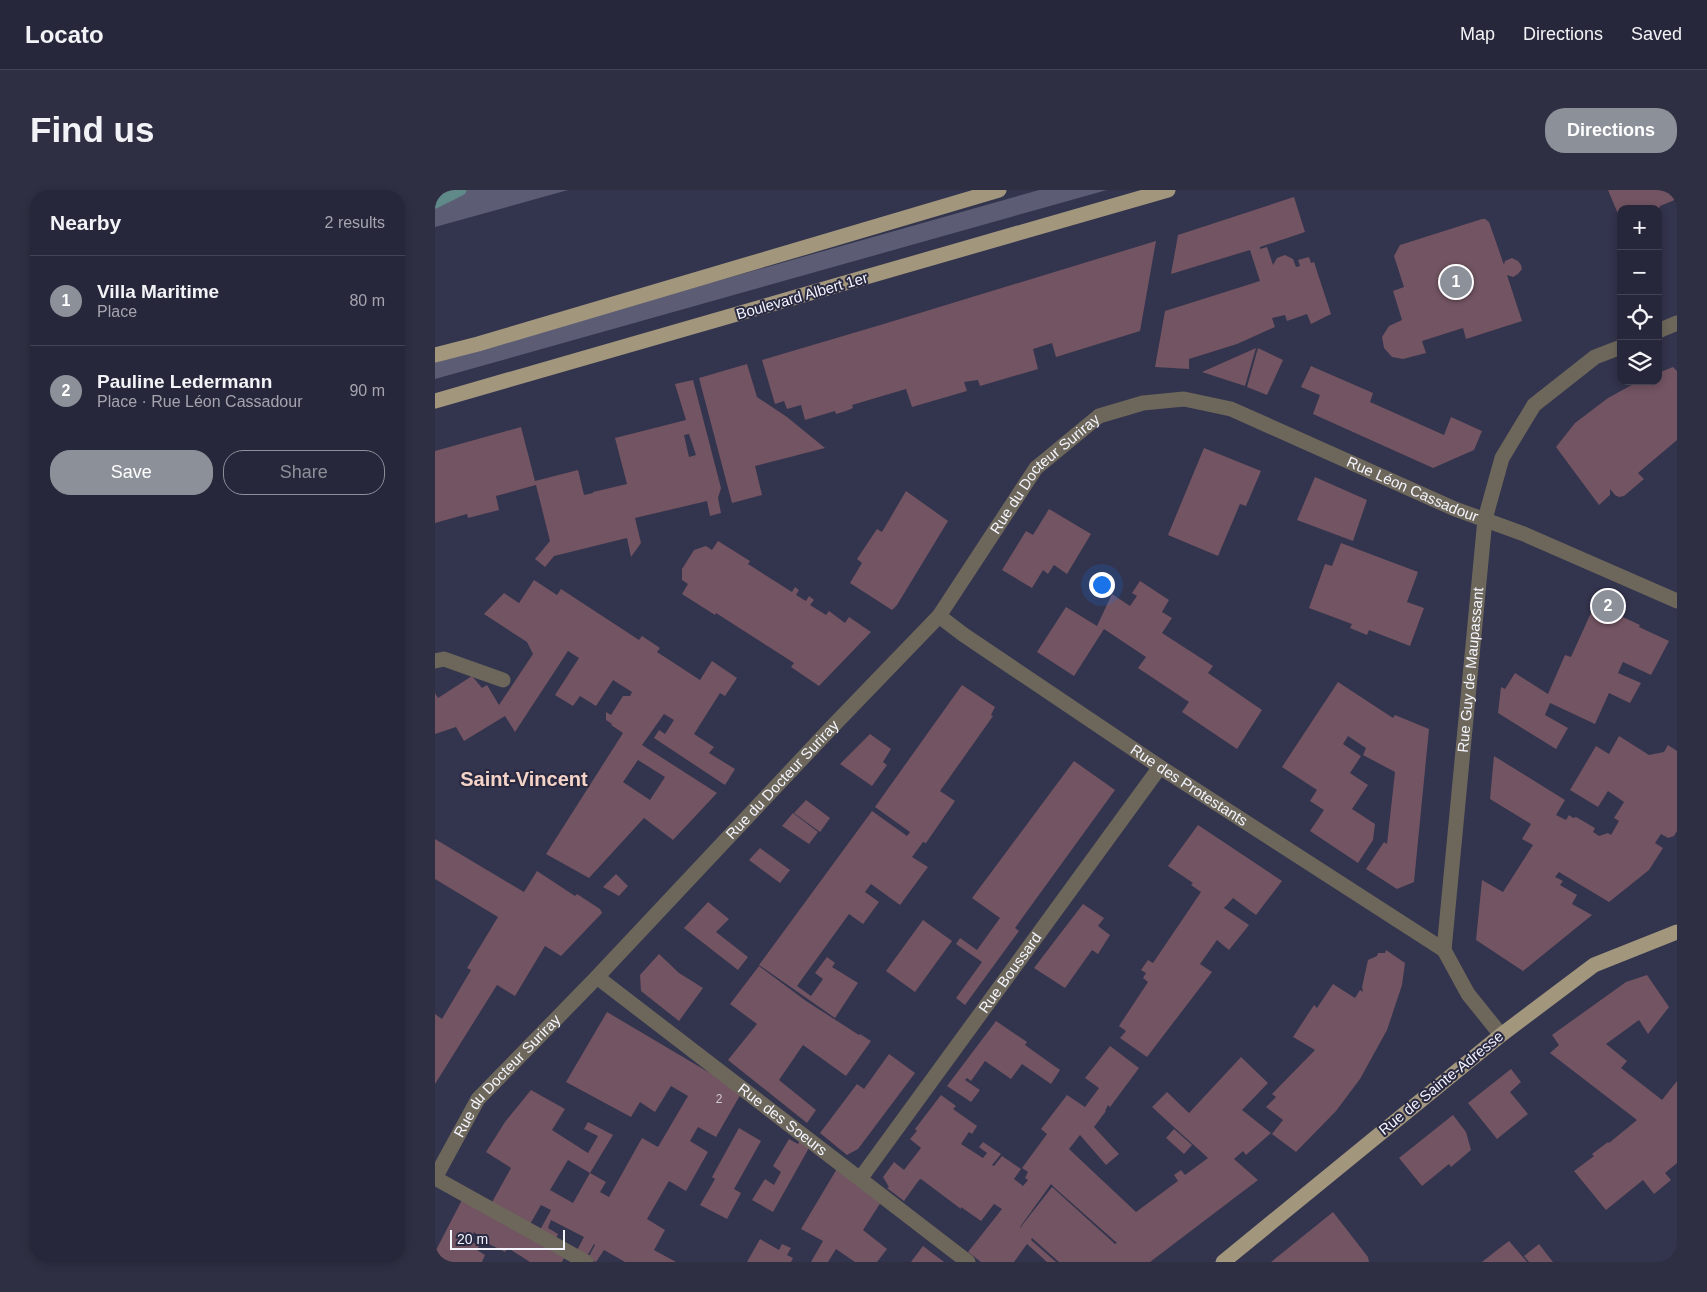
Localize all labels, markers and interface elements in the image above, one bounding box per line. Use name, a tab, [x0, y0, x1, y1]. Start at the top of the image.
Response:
text: Locato	[25, 21, 104, 48]
text: Map	[1460, 24, 1495, 44]
text: Directions	[1523, 24, 1603, 44]
text: Saved	[1631, 24, 1682, 44]
button: Directions	[1545, 108, 1677, 153]
text: Find us	[30, 110, 154, 149]
map controls	[1617, 205, 1662, 385]
button: +	[1617, 205, 1662, 250]
text: Nearby	[50, 211, 121, 234]
text: 2 results	[325, 214, 385, 231]
button: −	[1617, 250, 1662, 295]
pin: 1	[1440, 263, 1472, 301]
street label: Boulevard Albert 1er	[734, 269, 870, 322]
text: Villa Maritime	[97, 281, 219, 302]
text: 1	[62, 292, 70, 309]
text: 80 m	[349, 292, 385, 309]
button: locate	[1617, 295, 1662, 340]
text: Place	[97, 303, 137, 320]
button: layers	[1617, 340, 1662, 385]
text: Pauline Ledermann	[97, 371, 272, 392]
text: 2	[62, 382, 70, 399]
text: 90 m	[349, 382, 385, 399]
text: Place · Rue Léon Cassadour	[97, 393, 302, 410]
street label: Rue du Docteur Suriray	[986, 410, 1103, 537]
button: Save	[50, 450, 213, 495]
button: Share	[223, 450, 385, 495]
street label: Rue Léon Cassadour	[1344, 453, 1481, 525]
your location	[1089, 572, 1115, 598]
street label: Rue Guy de Maupassant	[1454, 586, 1487, 753]
pin: 2	[1592, 587, 1624, 625]
street label: Rue du Docteur Suriray	[722, 716, 842, 842]
street label: Rue des Protestants	[1128, 741, 1251, 829]
district label: Saint-Vincent	[460, 768, 588, 790]
street label: Rue Boussard	[975, 929, 1045, 1016]
street label: Rue du Docteur Suriray	[450, 1010, 564, 1140]
street label: Rue de Sainte-Adresse	[1375, 1027, 1506, 1138]
street label: Rue des Soeurs	[735, 1080, 831, 1159]
house number: 2	[716, 1092, 723, 1106]
scale bar	[450, 1227, 565, 1250]
text: 20 m	[457, 1231, 488, 1247]

